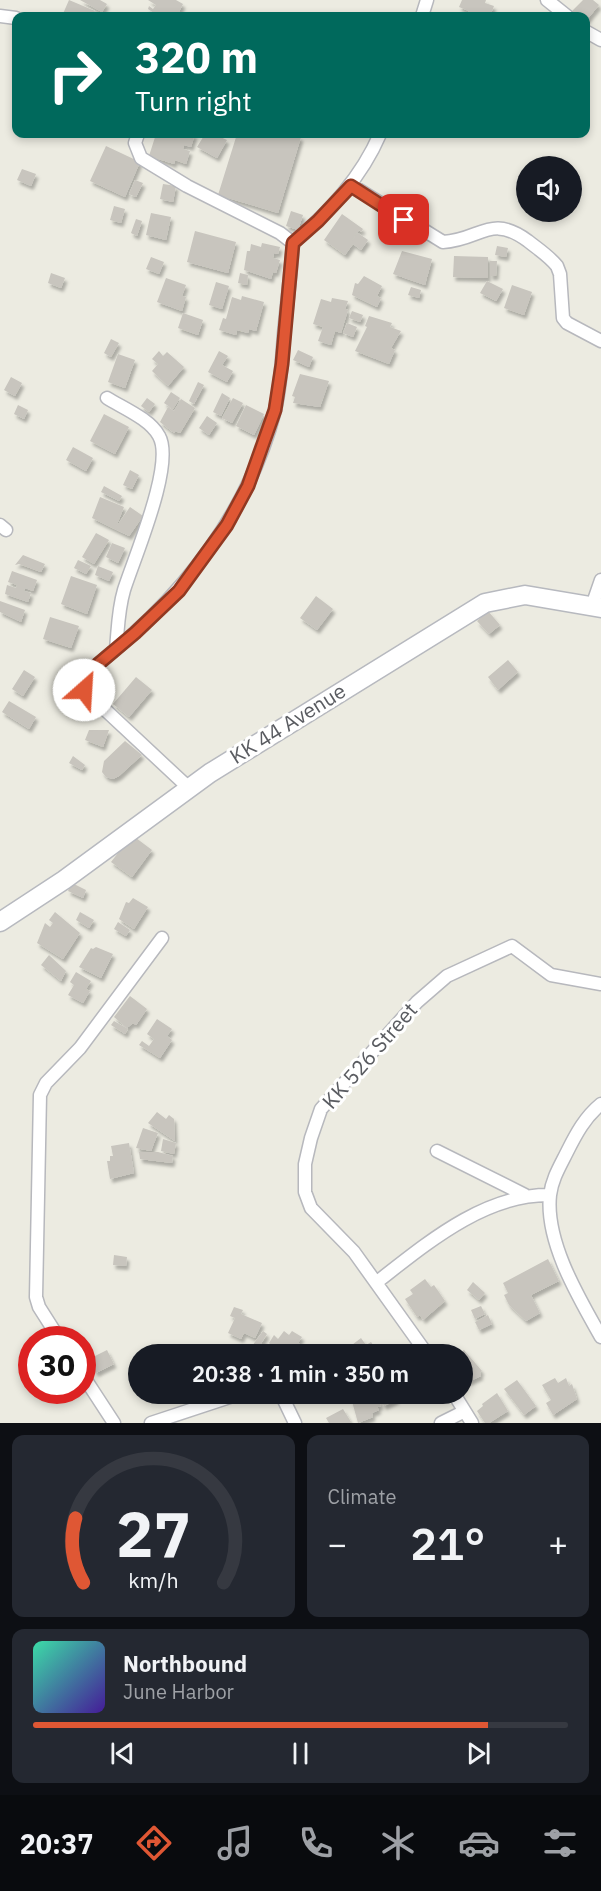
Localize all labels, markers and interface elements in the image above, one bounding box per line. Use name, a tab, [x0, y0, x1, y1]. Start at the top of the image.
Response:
text: 320 m	[135, 30, 258, 85]
icon: right	[36, 36, 114, 114]
text: Turn right	[135, 83, 252, 118]
map controls	[516, 156, 582, 222]
button: sound	[516, 156, 582, 222]
pin	[378, 194, 429, 245]
icon: arrive	[387, 203, 420, 236]
position arrow	[52, 658, 116, 722]
street label: KK 44 Avenue	[224, 676, 351, 770]
street label: KK 526 Street	[315, 996, 423, 1114]
speed limit sign: 30	[18, 1326, 96, 1404]
text: 20:38 · 1 min · 350 m	[192, 1359, 409, 1388]
text: Climate	[328, 1483, 396, 1510]
text: 27	[116, 1493, 191, 1574]
text: 21°	[410, 1514, 485, 1572]
text: −	[328, 1522, 347, 1565]
text: +	[548, 1522, 568, 1565]
text: km/h	[128, 1566, 178, 1594]
text: Northbound	[123, 1649, 247, 1678]
text: June Harbor	[123, 1678, 234, 1705]
icon: previous	[106, 1737, 139, 1770]
icon: pause	[284, 1737, 317, 1770]
icon: next	[462, 1737, 495, 1770]
icon: directions	[133, 1822, 175, 1864]
icon: music	[214, 1822, 256, 1864]
icon: phone	[295, 1822, 337, 1864]
icon: climate	[377, 1822, 419, 1864]
icon: car	[458, 1822, 500, 1864]
icon: filters	[539, 1822, 581, 1864]
text: 20:37	[20, 1826, 93, 1861]

